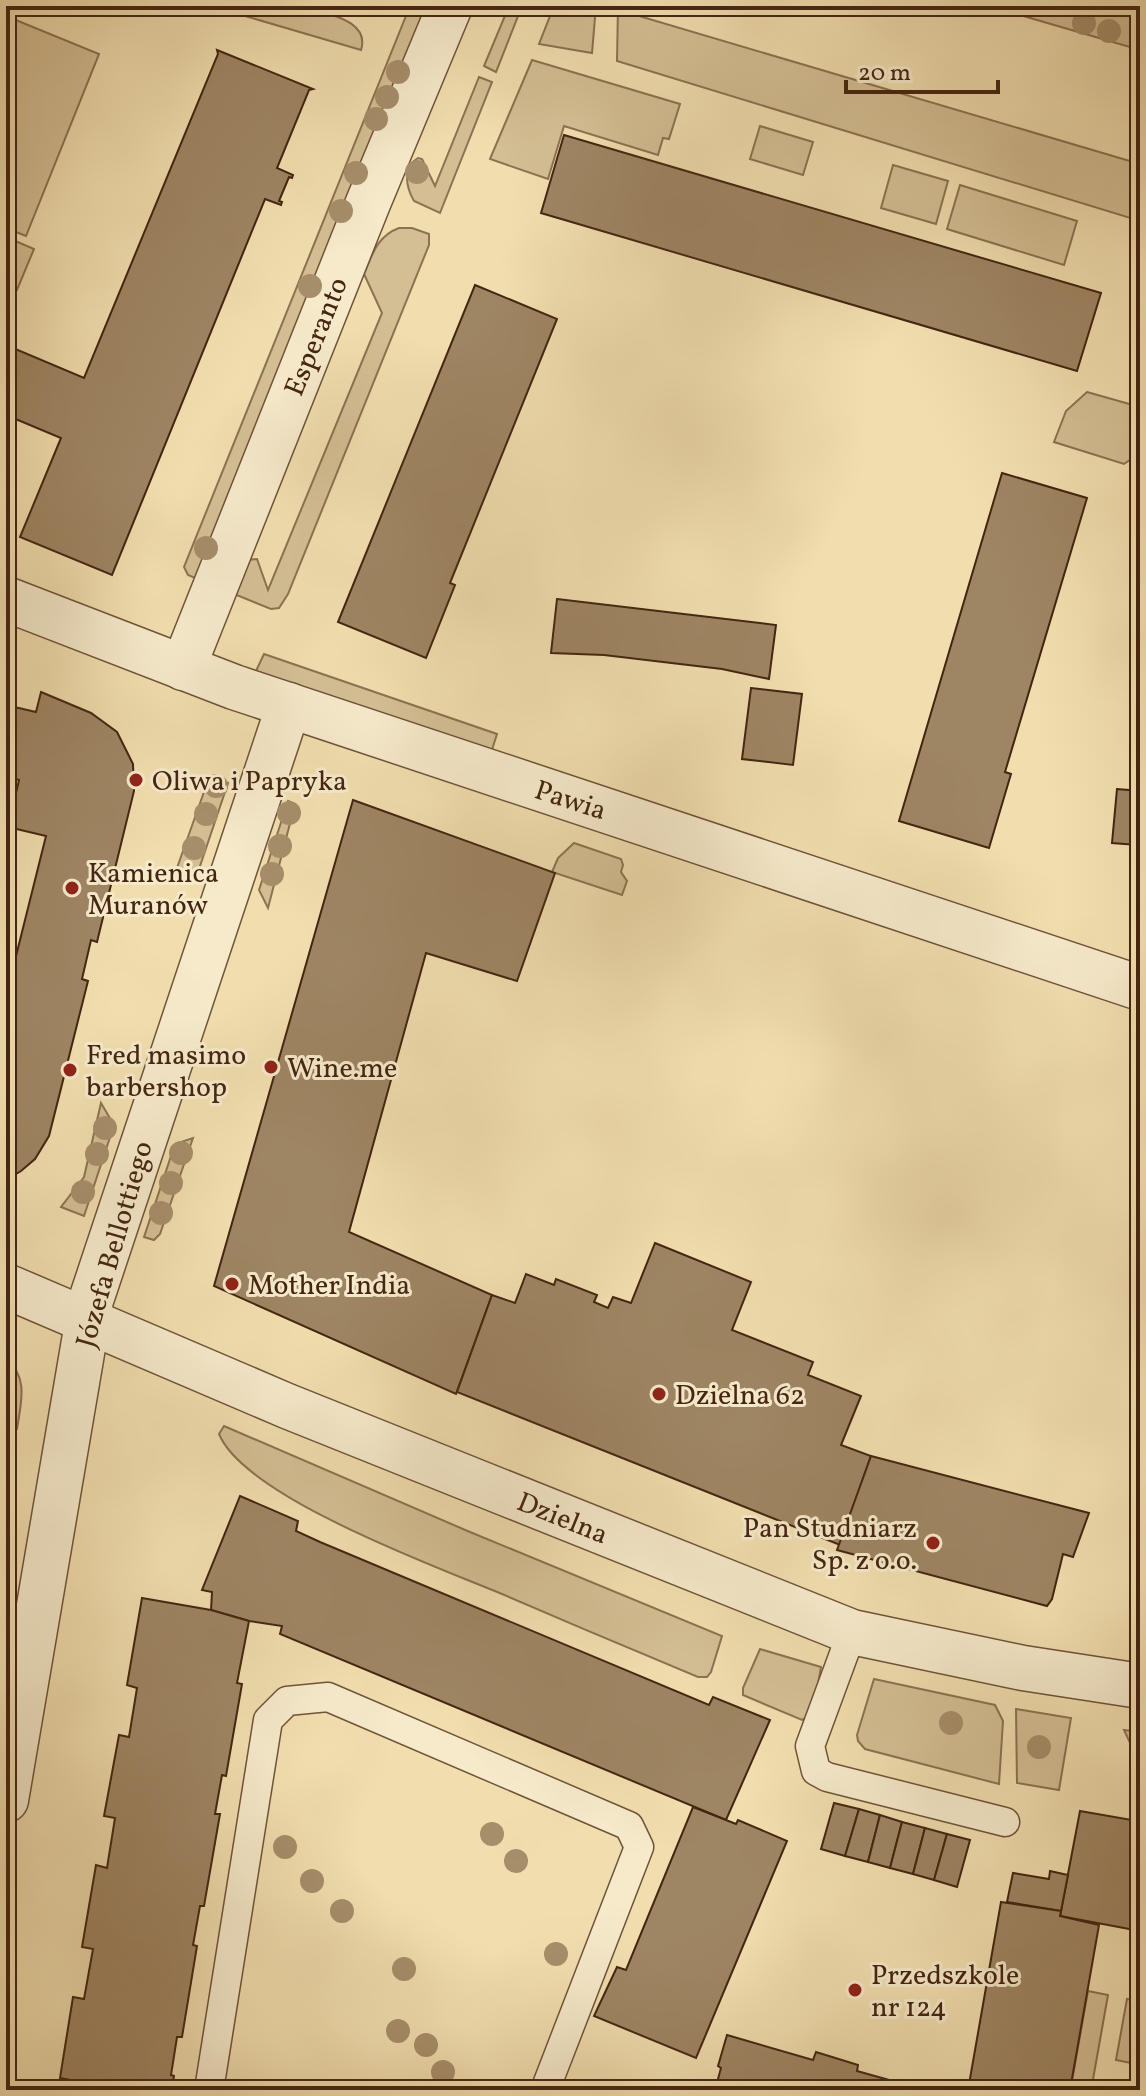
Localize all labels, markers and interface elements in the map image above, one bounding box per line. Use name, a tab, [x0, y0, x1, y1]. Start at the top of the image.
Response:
scale bar	[846, 44, 998, 94]
text: 20 m	[858, 57, 911, 91]
street label: Esperanto	[276, 272, 359, 402]
place label: Oliwa i Papryka	[152, 763, 347, 802]
marker: Oliwa i Papryka	[127, 771, 145, 789]
street label: Pawia	[529, 771, 611, 831]
place label: Kamienica Muranów	[88, 855, 219, 926]
marker: Kamienica Muranów	[63, 879, 81, 897]
place label: Fred masimo barbershop	[86, 1037, 246, 1108]
place label: Wine.me	[287, 1050, 397, 1089]
marker: Wine.me	[262, 1058, 280, 1076]
marker: Fred masimo barbershop	[61, 1061, 79, 1079]
street label: Józefa Bellottiego	[67, 1137, 164, 1353]
place label: Mother India	[248, 1267, 410, 1306]
marker: Mother India	[223, 1275, 241, 1293]
place label: Dzielna 62	[675, 1377, 805, 1416]
marker: Dzielna 62	[650, 1385, 668, 1403]
street label: Dzielna	[511, 1483, 614, 1555]
place label: Pan Studniarz Sp. z o.o.	[743, 1510, 917, 1581]
marker: Pan Studniarz Sp. z o.o.	[924, 1534, 942, 1552]
place label: Przedszkole nr 124	[871, 1957, 1019, 2028]
marker: Przedszkole nr 124	[846, 1981, 864, 1999]

